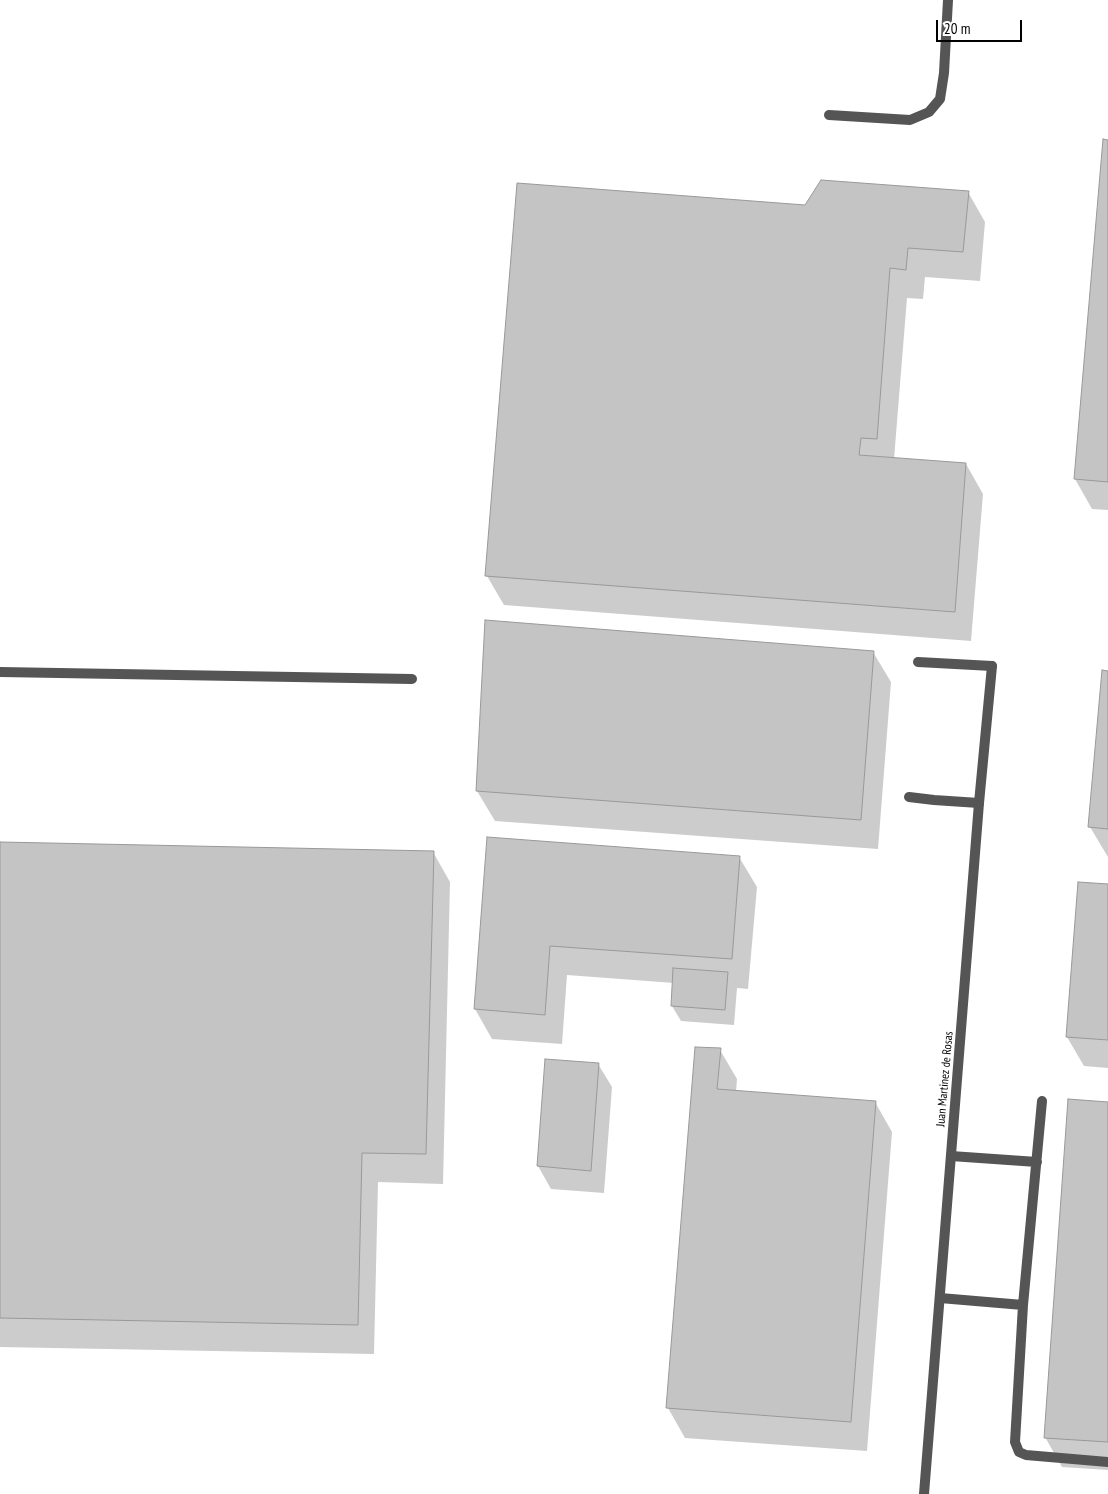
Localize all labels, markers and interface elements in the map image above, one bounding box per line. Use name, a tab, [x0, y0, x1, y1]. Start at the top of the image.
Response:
scale bar	[938, 10, 1024, 42]
text: 20 m	[944, 19, 970, 38]
street label: Juan Martinez de Rosas	[934, 1031, 956, 1127]

